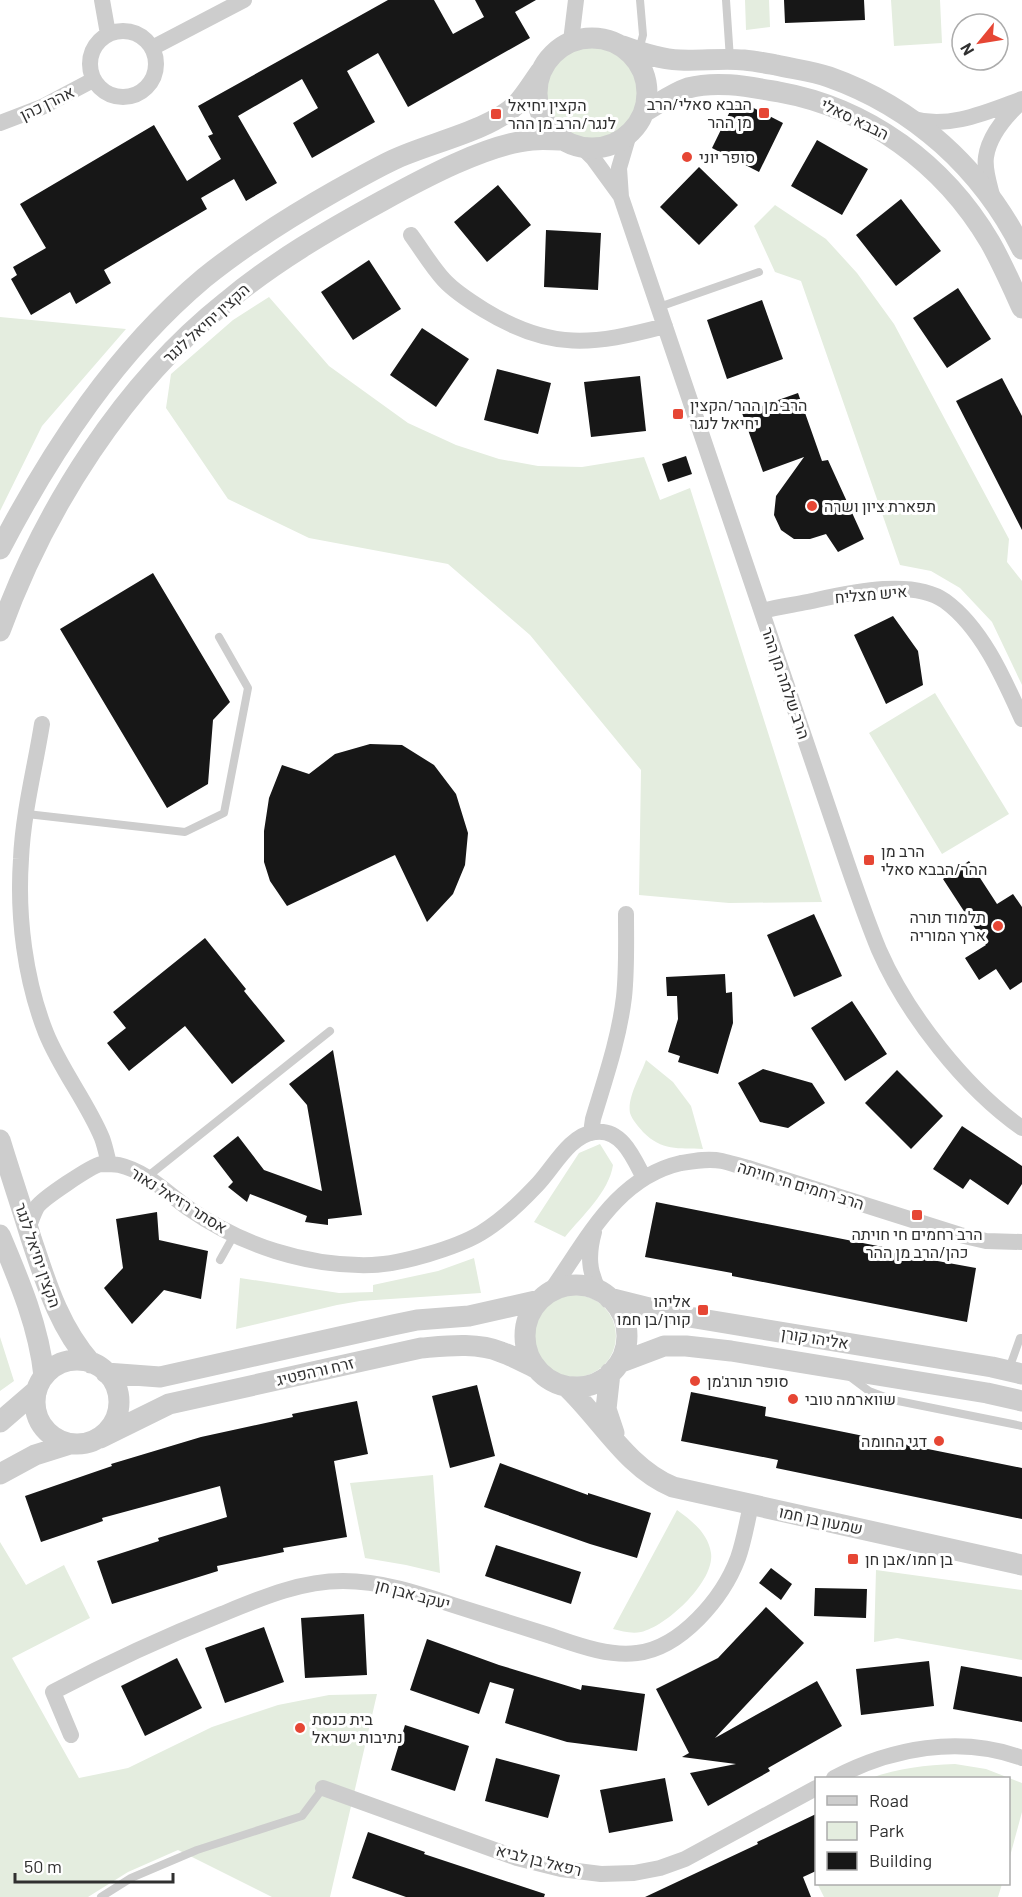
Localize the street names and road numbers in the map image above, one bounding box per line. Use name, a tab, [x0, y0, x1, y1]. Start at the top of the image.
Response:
street label: אהרן כהן	[17, 81, 77, 124]
street label: הבבא סאלי	[818, 94, 892, 143]
street label: הקצין יחיאל לנגר	[158, 279, 253, 366]
street label: איש מצליח	[834, 581, 908, 606]
street label: הרב שלמה מן ההר	[758, 624, 815, 741]
street label: הרב רחמים חי חויתה	[736, 1156, 867, 1213]
street label: אסתר רזיאל נאור	[128, 1162, 231, 1237]
street label: הקצין יחיאל לנגר	[12, 1200, 65, 1310]
street label: אליהו קורן	[780, 1323, 850, 1352]
street label: זרח ורהפטיג	[274, 1352, 356, 1389]
street label: שמעון בן חמו	[777, 1501, 865, 1538]
street label: יעקב אבן חן	[374, 1574, 453, 1613]
street label: רפאל בן לביא	[494, 1840, 584, 1879]

